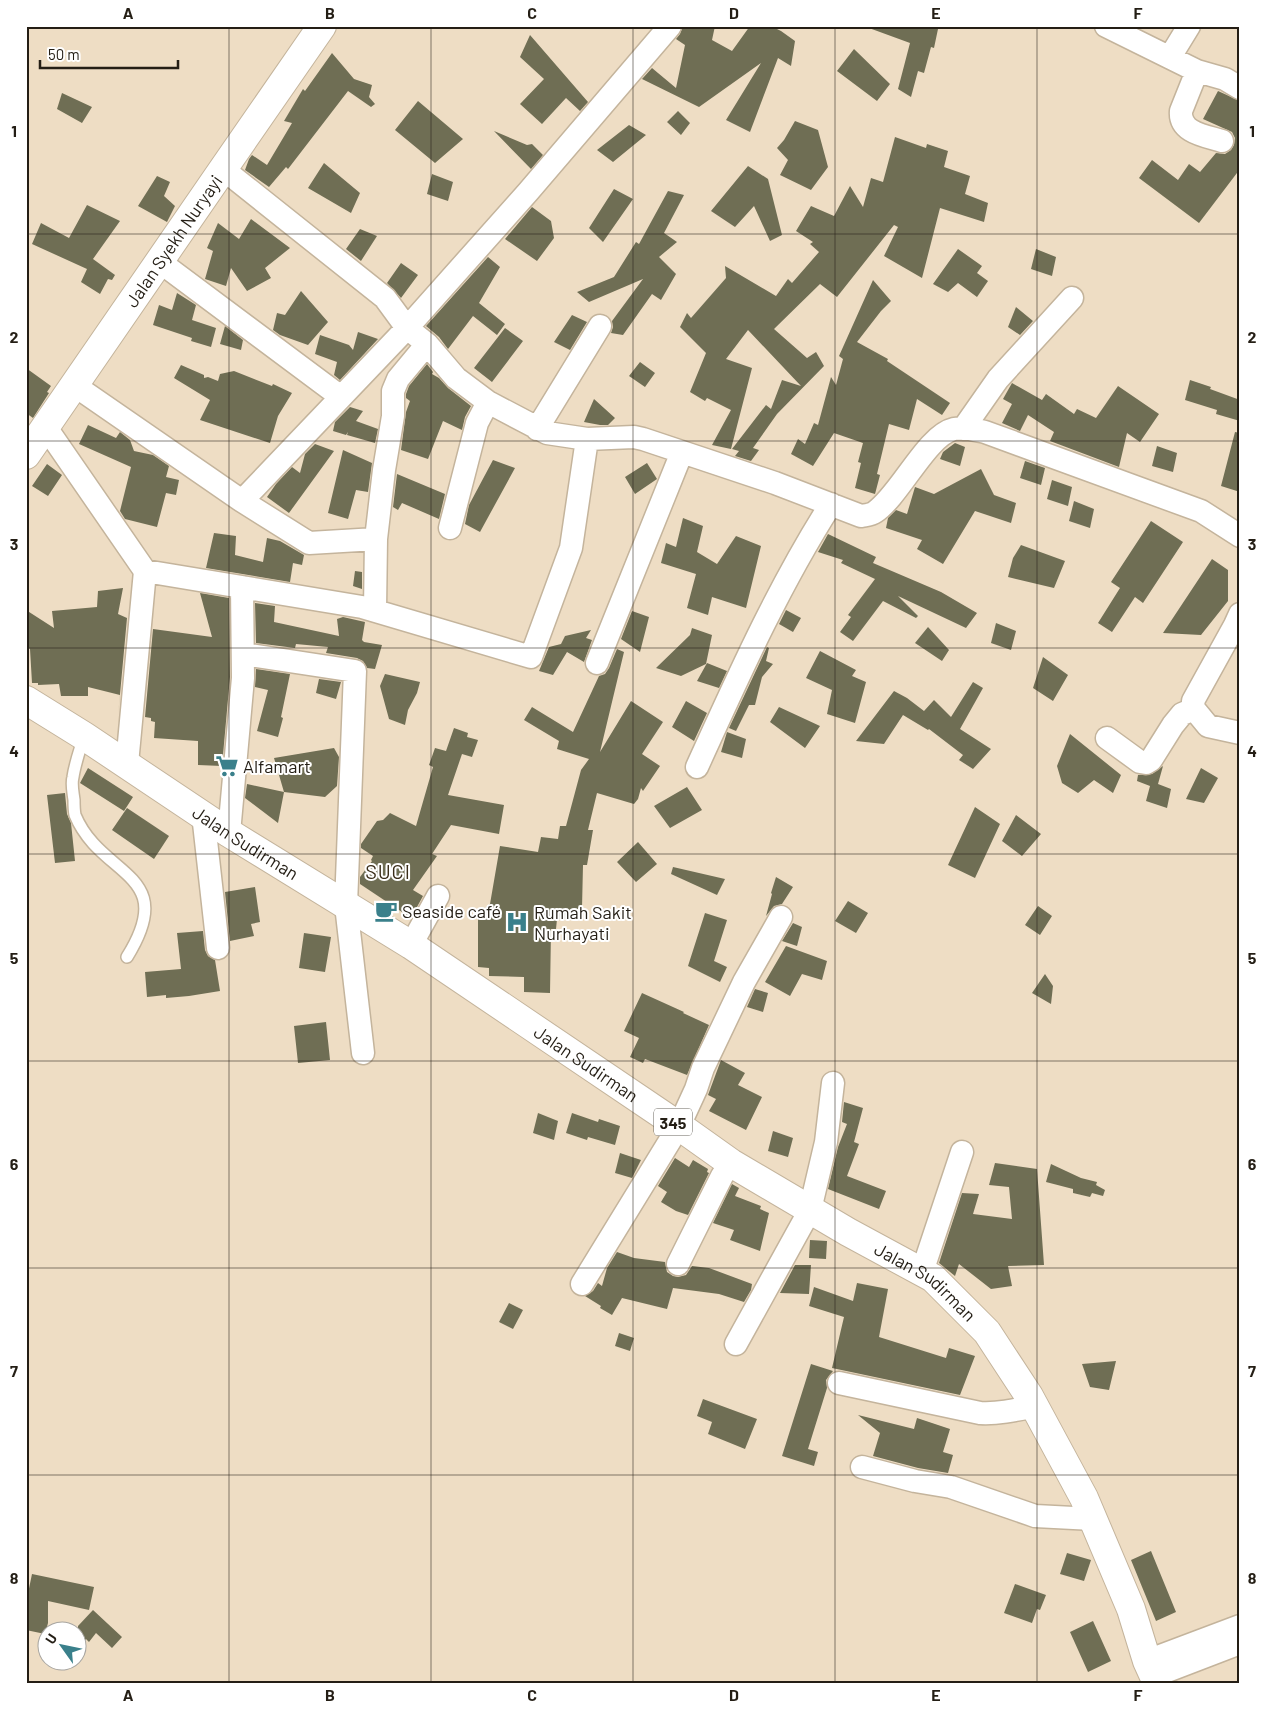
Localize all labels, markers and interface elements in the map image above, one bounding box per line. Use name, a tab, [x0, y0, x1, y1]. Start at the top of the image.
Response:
text: A	[123, 3, 134, 22]
text: B	[325, 3, 335, 22]
text: C	[527, 3, 537, 22]
text: D	[729, 3, 739, 22]
text: E	[931, 3, 941, 22]
text: F	[1134, 3, 1143, 22]
scale bar	[40, 38, 178, 70]
text: 50 m	[48, 45, 80, 63]
text: 1	[11, 121, 17, 140]
text: 1	[1249, 121, 1255, 140]
street label: Jalan Syekh Nuryayi	[120, 171, 227, 311]
text: 2	[10, 327, 19, 346]
text: 2	[1248, 327, 1257, 346]
text: 3	[10, 534, 18, 553]
text: 3	[1248, 534, 1256, 553]
text: 4	[9, 741, 19, 760]
text: 4	[1247, 741, 1257, 760]
supermarket icon: Alfamart	[214, 753, 240, 779]
place label: Alfamart	[243, 755, 311, 777]
street label: Jalan Sudirman	[189, 801, 303, 884]
district label: SUCI	[365, 859, 411, 883]
cafe icon: Seaside café	[373, 898, 399, 924]
place label: Seaside café	[402, 900, 501, 922]
place label: Rumah Sakit Nurhayati	[534, 901, 632, 944]
hospital icon: Rumah Sakit Nurhayati	[504, 909, 530, 935]
text: 5	[10, 948, 19, 967]
text: 5	[1248, 948, 1257, 967]
street label: Jalan Sudirman	[530, 1020, 643, 1106]
road number: 345	[654, 1108, 692, 1136]
text: 6	[10, 1154, 19, 1173]
text: 6	[1248, 1154, 1257, 1173]
street label: Jalan Sudirman	[871, 1238, 981, 1326]
text: 7	[10, 1361, 18, 1380]
text: 7	[1248, 1361, 1256, 1380]
text: 8	[10, 1568, 19, 1587]
text: 8	[1248, 1568, 1257, 1587]
north arrow	[38, 1622, 88, 1672]
text: U	[41, 1630, 60, 1647]
text: A	[123, 1685, 134, 1704]
text: B	[325, 1685, 335, 1704]
text: C	[527, 1685, 537, 1704]
text: D	[729, 1685, 739, 1704]
text: E	[931, 1685, 941, 1704]
text: F	[1134, 1685, 1143, 1704]

